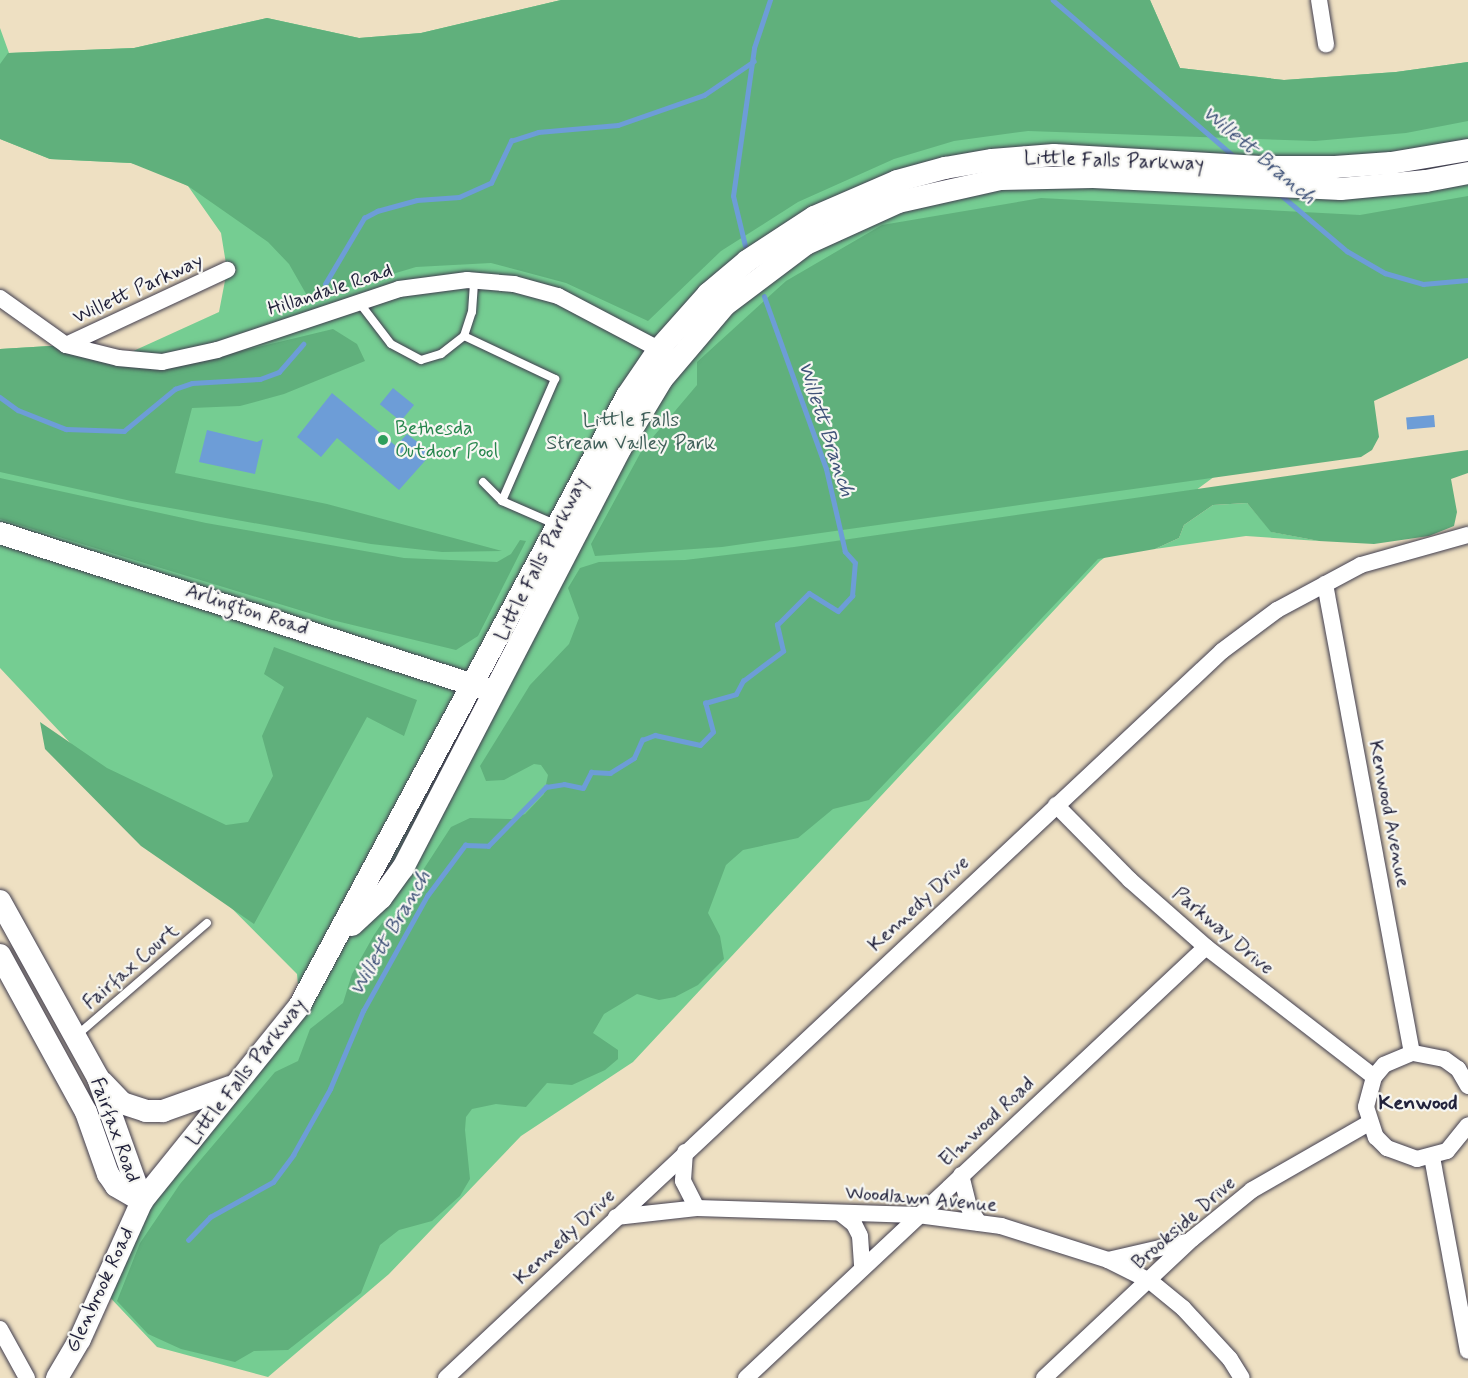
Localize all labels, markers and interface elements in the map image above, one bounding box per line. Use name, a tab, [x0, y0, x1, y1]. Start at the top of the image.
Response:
water label: Willett Branch	[1197, 100, 1321, 210]
street label: Little Falls Parkway	[1026, 146, 1202, 176]
street label: Willett Parkway	[69, 248, 207, 330]
street label: Hillandale Road	[266, 259, 394, 321]
water label: Willett Branch	[792, 358, 860, 500]
park label: Little Falls Stream Valley Park	[549, 409, 713, 456]
place label: Bethesda Outdoor Pool	[395, 416, 497, 463]
marker: Bethesda Outdoor Pool	[376, 433, 390, 447]
street label: Little Falls Parkway	[491, 476, 591, 642]
street label: Arlington Road	[184, 579, 310, 641]
street label: Kenwood Avenue	[1364, 741, 1414, 887]
street label: Kennedy Drive	[864, 852, 974, 956]
water label: Willett Branch	[344, 866, 436, 1000]
street label: Parkway Drive	[1168, 882, 1278, 980]
street label: Fairfax Court	[79, 919, 183, 1015]
street label: Little Falls Parkway	[183, 996, 309, 1148]
street label: Elmwood Road	[934, 1072, 1040, 1172]
street label: Fairfax Road	[85, 1074, 145, 1186]
district label: Kenwood	[1378, 1090, 1458, 1116]
street label: Brookside Drive	[1127, 1171, 1241, 1275]
street label: Woodlawn Avenue	[843, 1180, 999, 1218]
street label: Kennedy Drive	[510, 1185, 620, 1289]
street label: Glenbrook Road	[61, 1224, 139, 1356]

